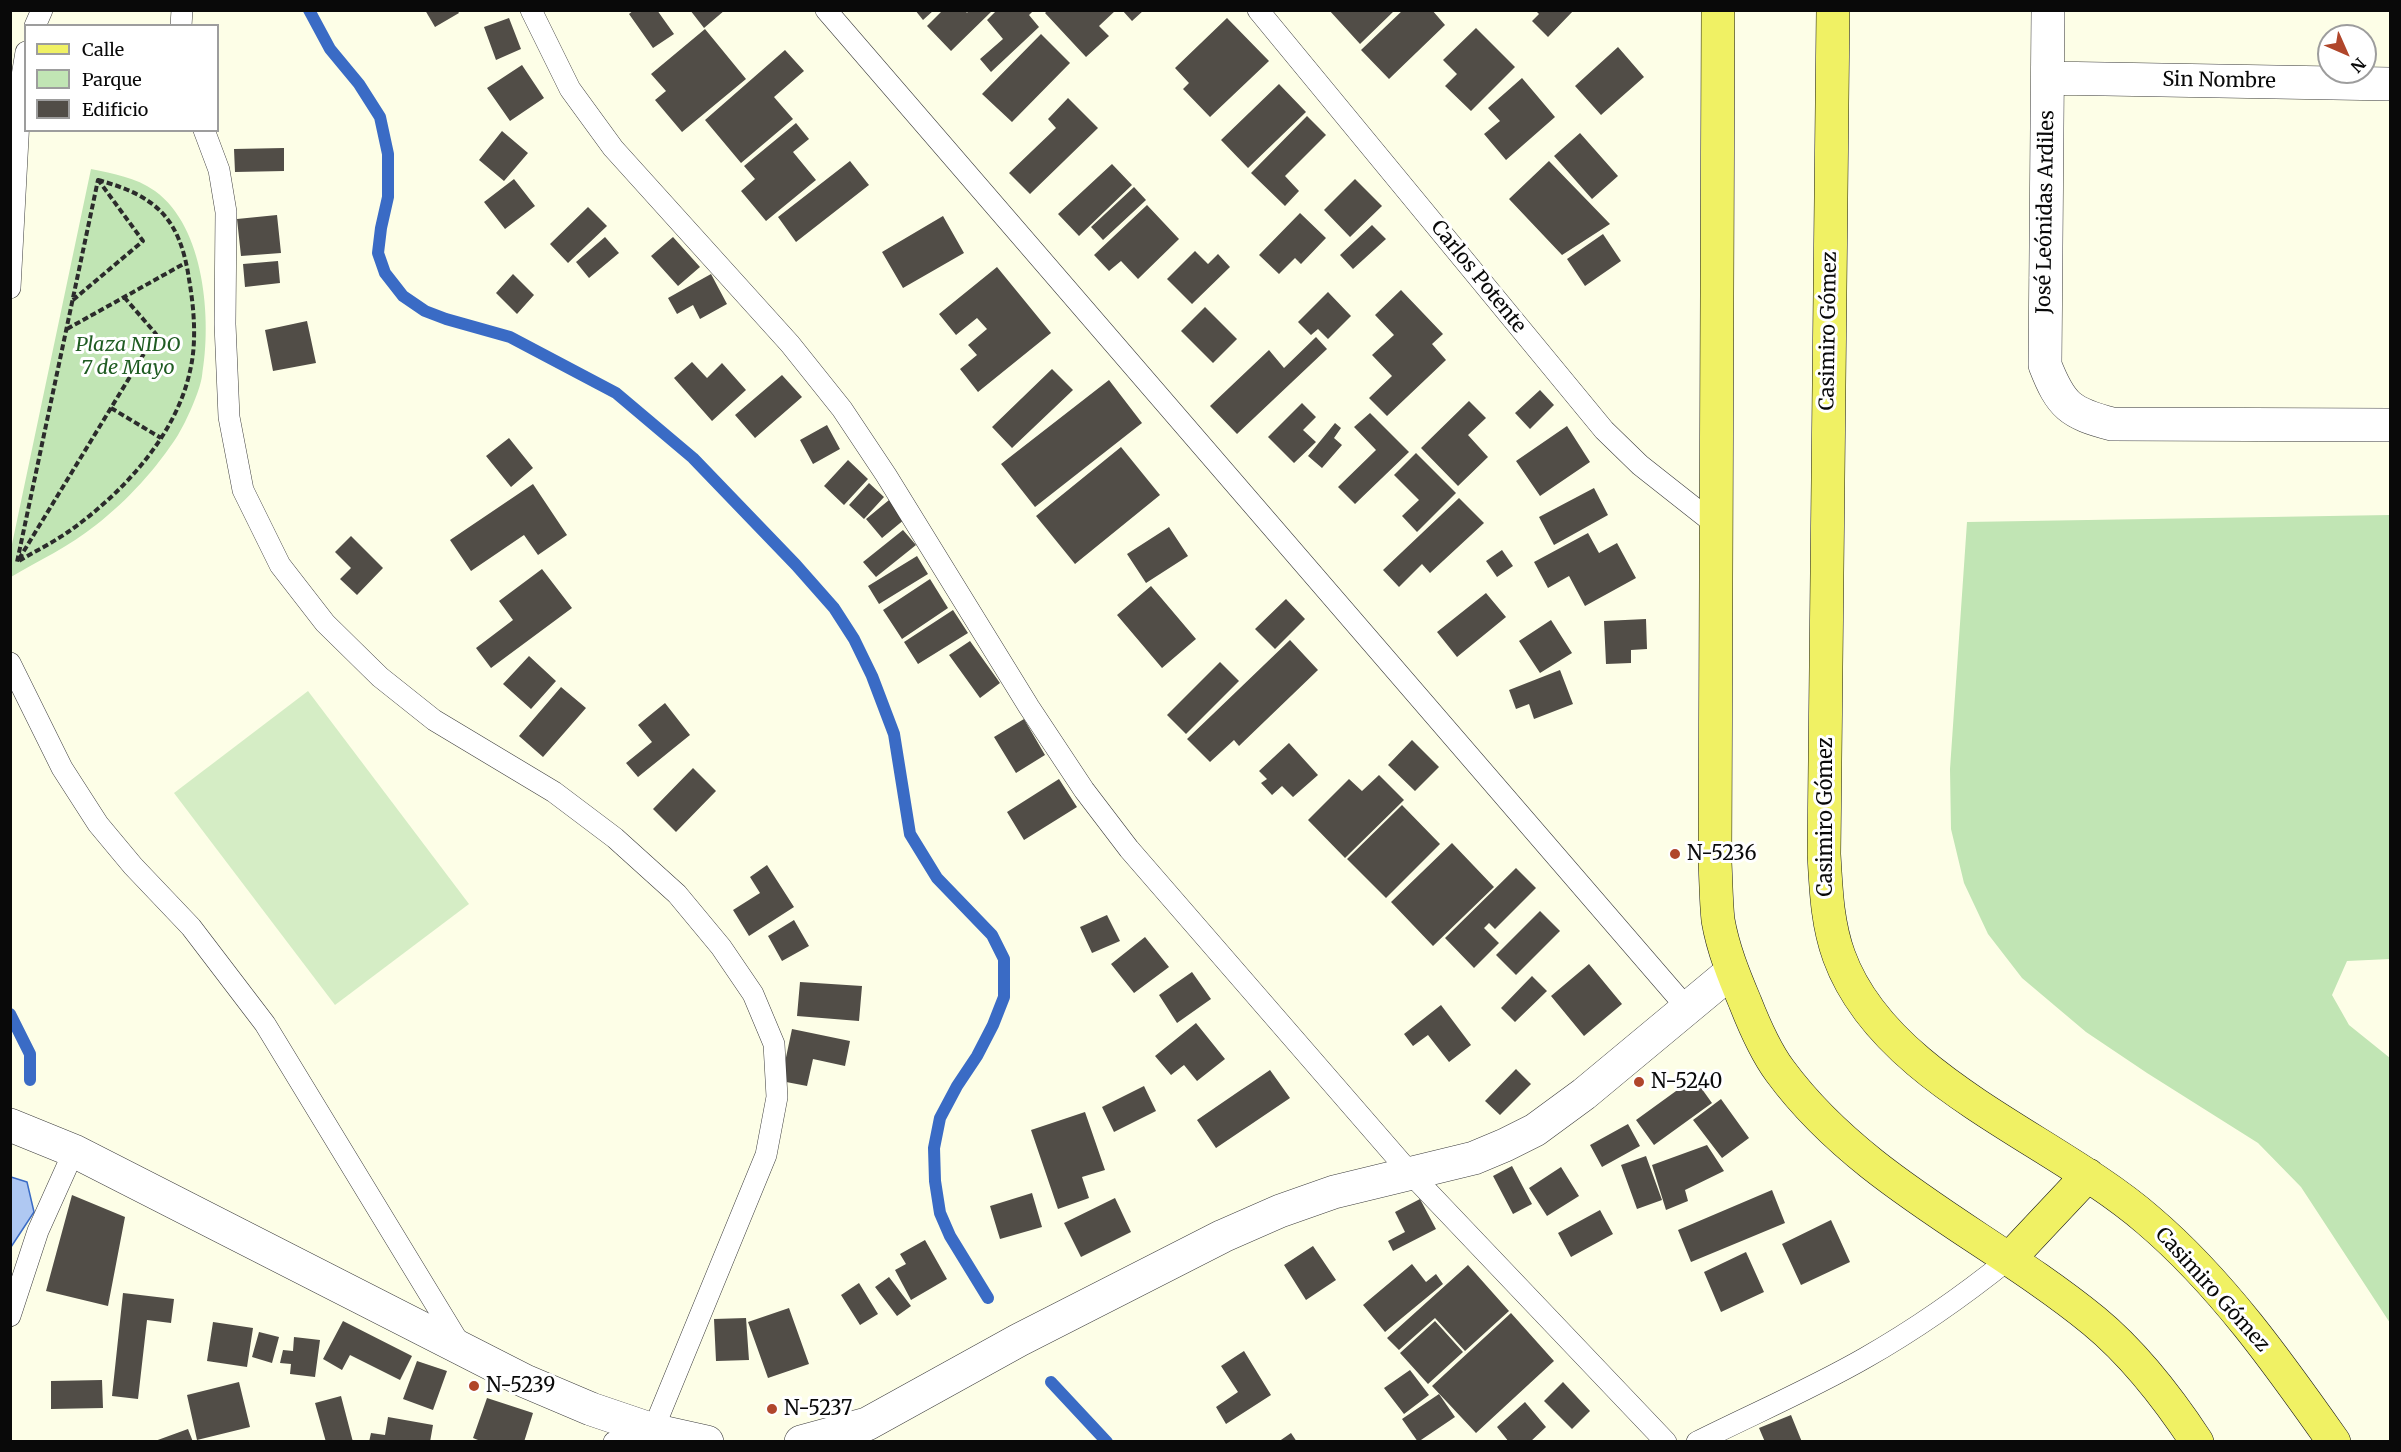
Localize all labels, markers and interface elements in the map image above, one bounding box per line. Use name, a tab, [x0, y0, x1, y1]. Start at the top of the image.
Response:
legend	[24, 24, 219, 132]
north arrow	[2317, 24, 2377, 84]
text: Calle	[82, 38, 124, 61]
text: N	[2347, 54, 2370, 77]
text: Parque	[82, 68, 142, 91]
street label: Sin Nombre	[2162, 68, 2276, 94]
text: Edificio	[82, 98, 148, 121]
street label: José Leónidas Ardiles	[2032, 110, 2060, 314]
street label: Carlos Potente	[1425, 216, 1531, 338]
street label: Casimiro Gómez	[1816, 251, 1842, 411]
park label: Plaza NIDO 7 de Mayo	[76, 333, 180, 380]
street label: Casimiro Gómez	[1814, 737, 1838, 897]
place label: N-5236	[1687, 842, 1757, 866]
marker: N-5236	[1668, 847, 1682, 861]
place label: N-5240	[1651, 1070, 1722, 1094]
marker: N-5240	[1632, 1075, 1646, 1089]
street label: Casimiro Gómez	[2150, 1223, 2274, 1357]
place label: N-5239	[486, 1374, 555, 1398]
marker: N-5239	[467, 1379, 481, 1393]
place label: N-5237	[784, 1397, 852, 1421]
marker: N-5237	[765, 1402, 779, 1416]

